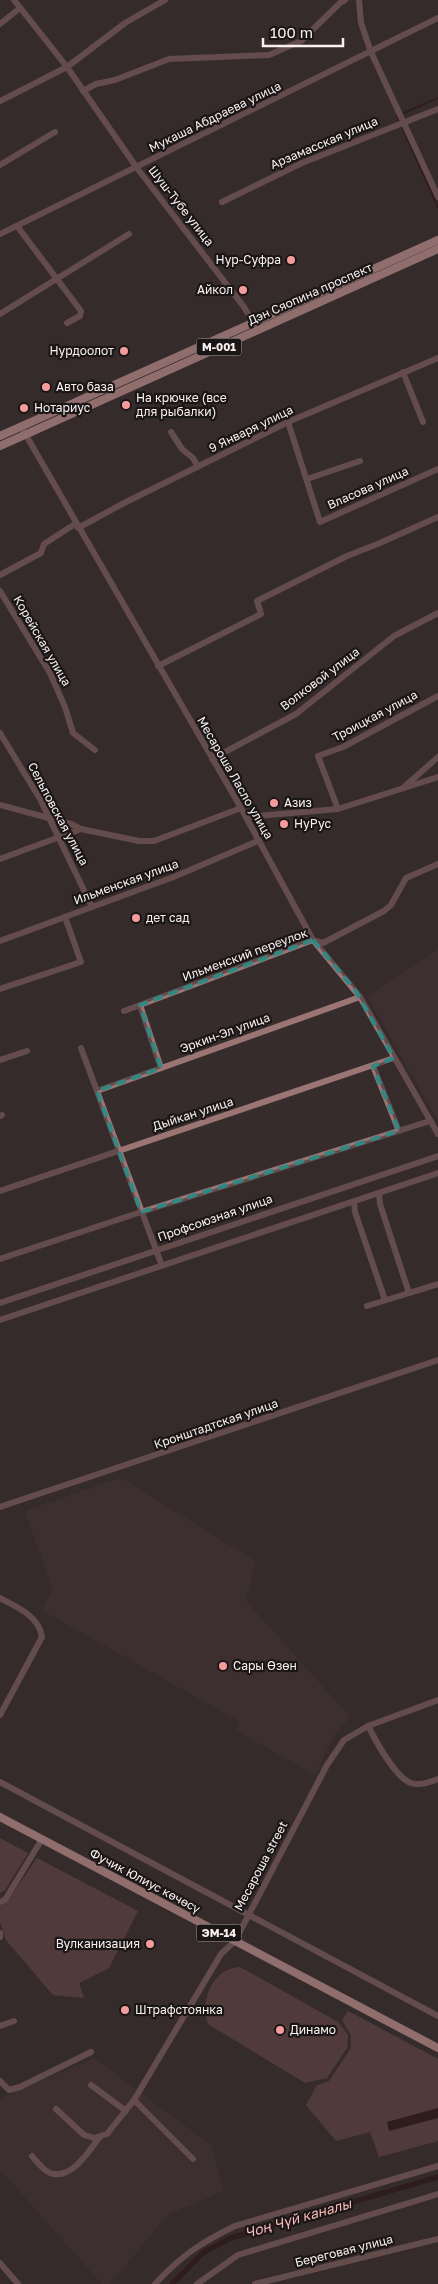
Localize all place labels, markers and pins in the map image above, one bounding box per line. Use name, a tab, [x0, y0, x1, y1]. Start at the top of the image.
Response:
place label: Нур-Суфра	[216, 252, 281, 267]
marker: Нур-Суфра	[285, 254, 297, 266]
place label: Айкол	[197, 282, 233, 297]
marker: Айкол	[237, 284, 249, 296]
place label: Нурдоолот	[49, 343, 114, 358]
marker: Нурдоолот	[118, 345, 130, 357]
place label: Авто база	[56, 379, 114, 394]
marker: Авто база	[40, 381, 52, 393]
place label: На крючке (все для рыбалки)	[136, 390, 227, 419]
marker: На крючке (все для рыбалки)	[120, 399, 132, 411]
place label: Нотариус	[34, 400, 91, 415]
marker: Нотариус	[18, 402, 30, 414]
place label: Азиз	[284, 795, 312, 810]
marker: Азиз	[268, 797, 280, 809]
place label: НуРус	[294, 816, 331, 831]
marker: НуРус	[278, 818, 290, 830]
place label: дет сад	[146, 910, 190, 925]
marker: дет сад	[130, 912, 142, 924]
place label: Сары Өзөн	[233, 1658, 297, 1673]
marker: Сары Өзөн	[217, 1660, 229, 1672]
place label: Вулканизация	[56, 1936, 140, 1951]
marker: Вулканизация	[144, 1938, 156, 1950]
place label: Штрафстоянка	[135, 2002, 223, 2017]
marker: Штрафстоянка	[119, 2004, 131, 2016]
place label: Динамо	[290, 2022, 336, 2037]
marker: Динамо	[274, 2024, 286, 2036]

